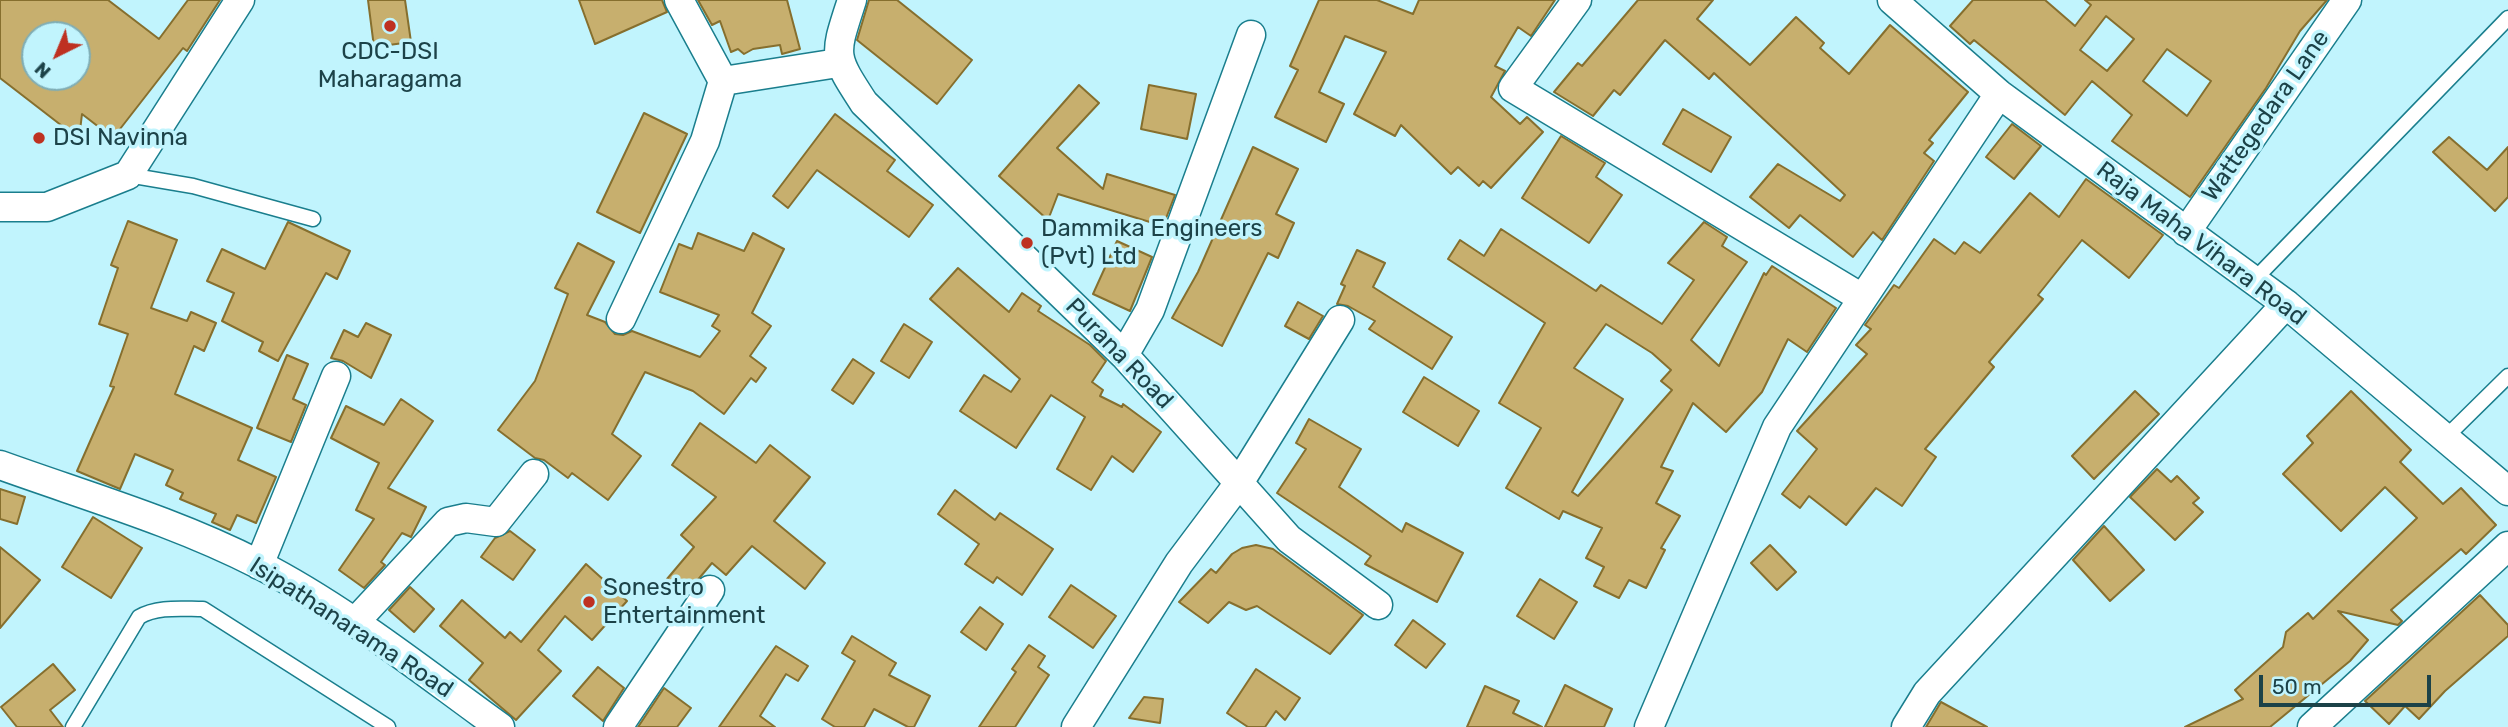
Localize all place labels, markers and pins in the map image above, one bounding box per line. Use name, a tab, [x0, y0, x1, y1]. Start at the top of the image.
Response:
marker: CDC-DSI Maharagama	[382, 18, 398, 34]
place label: CDC-DSI Maharagama	[318, 38, 462, 94]
place label: DSI Navinna	[53, 124, 188, 152]
marker: DSI Navinna	[31, 130, 47, 146]
place label: Dammika Engineers (Pvt) Ltd	[1041, 215, 1263, 271]
marker: Dammika Engineers (Pvt) Ltd	[1019, 235, 1035, 251]
place label: Sonestro Entertainment	[603, 574, 765, 630]
marker: Sonestro Entertainment	[581, 594, 597, 610]

